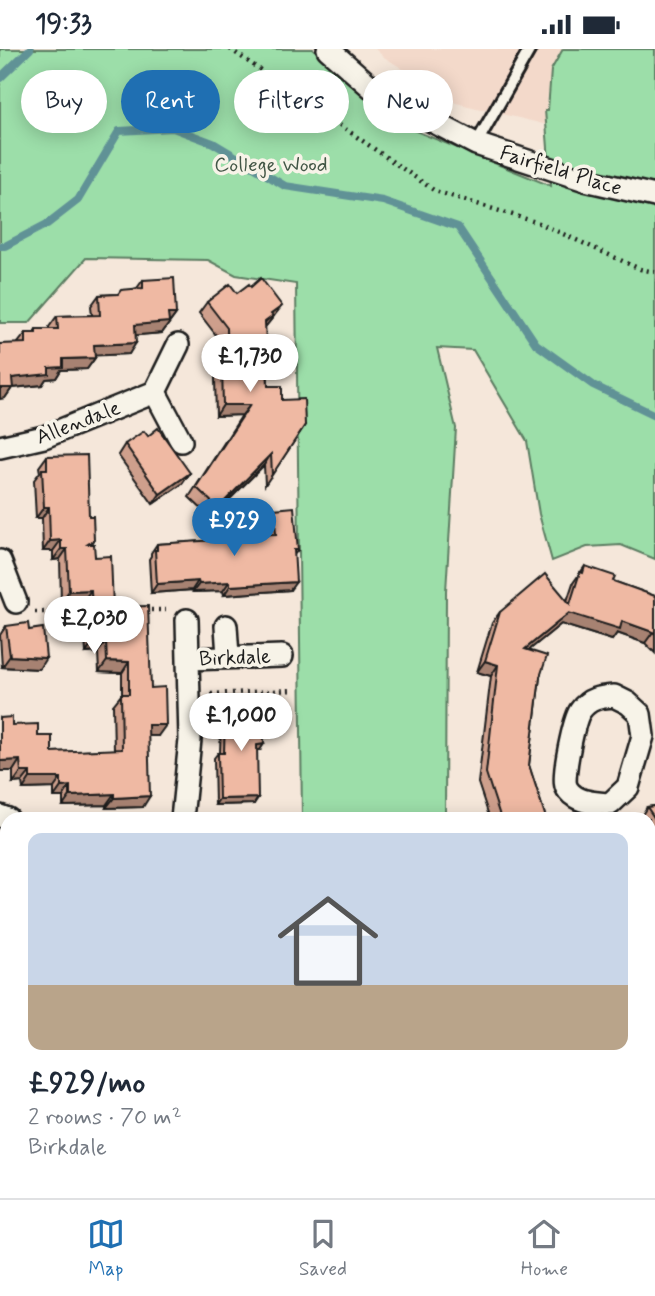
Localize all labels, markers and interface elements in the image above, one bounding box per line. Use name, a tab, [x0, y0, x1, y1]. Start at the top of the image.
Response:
text: 19:33	[35, 8, 92, 42]
chip: Buy	[21, 70, 107, 133]
chip: Rent	[121, 70, 220, 133]
chip: Filters	[234, 70, 349, 133]
chip: New	[363, 70, 453, 133]
street label: Fairfield Place	[496, 139, 625, 203]
park label: College Wood	[214, 151, 328, 179]
pin: £1,730	[193, 335, 307, 394]
text: £1,730	[217, 342, 283, 372]
street label: Allendale	[32, 394, 125, 452]
pin: £929	[193, 498, 275, 558]
text: £929	[208, 506, 260, 536]
pin: £2,030	[37, 597, 151, 656]
text: £2,030	[60, 604, 128, 634]
street label: Birkdale	[199, 643, 272, 673]
pin: £1,000	[184, 693, 298, 753]
text: £1,000	[205, 701, 277, 731]
icon: home	[265, 878, 391, 1004]
text: £929/mo	[28, 1064, 145, 1103]
text: 2 rooms · 70 m²	[28, 1103, 182, 1133]
text: Birkdale	[28, 1133, 107, 1163]
tab: Map	[87, 1215, 125, 1282]
tab: Saved	[299, 1215, 347, 1282]
tab: Home	[521, 1215, 568, 1282]

